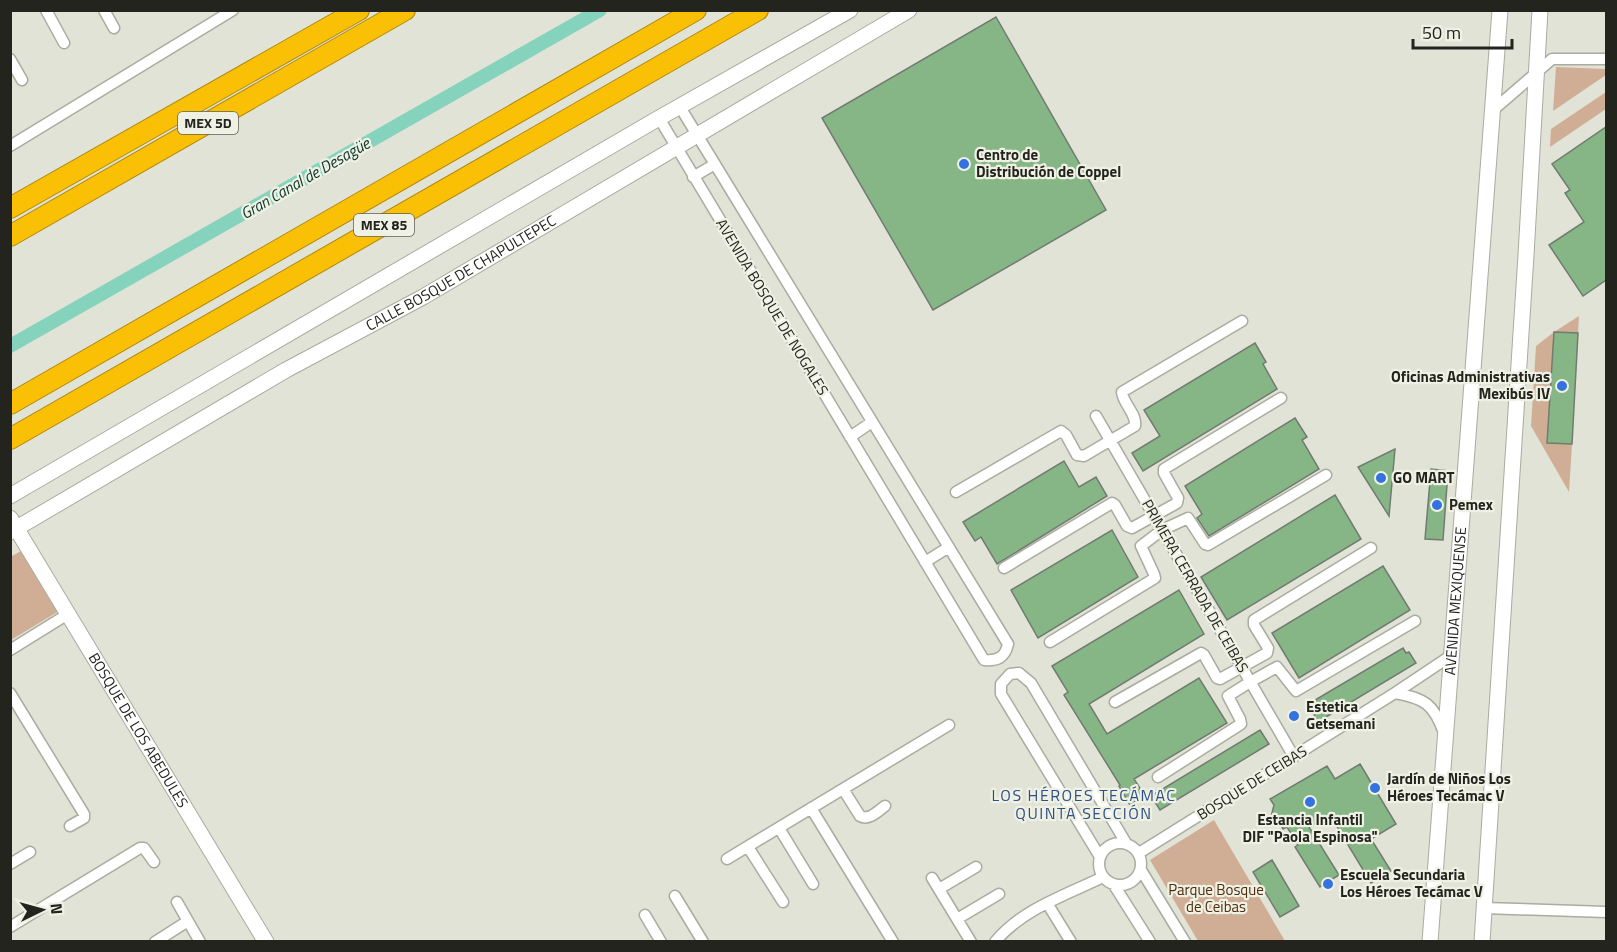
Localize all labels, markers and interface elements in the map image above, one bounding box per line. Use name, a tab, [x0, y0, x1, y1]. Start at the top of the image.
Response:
scale bar	[1413, 12, 1512, 50]
text: 50 m	[1422, 19, 1461, 46]
road number: MEX 5D	[178, 112, 238, 134]
water label: Gran Canal de Desagüe	[236, 130, 376, 225]
place label: Centro de Distribución de Coppel	[976, 143, 1121, 183]
marker: Centro de Distribución de Coppel	[957, 157, 971, 171]
street label: CALLE BOSQUE DE CHAPULTEPEC	[362, 209, 560, 336]
road number: MEX 85	[354, 214, 414, 236]
street label: AVENIDA BOSQUE DE NOGALES	[710, 214, 834, 399]
place label: Oficinas Administrativas Mexibús IV	[1391, 365, 1550, 405]
marker: Oficinas Administrativas Mexibús IV	[1555, 379, 1569, 393]
place label: GO MART	[1393, 466, 1454, 489]
marker: GO MART	[1374, 471, 1388, 485]
place label: Pemex	[1449, 493, 1493, 516]
street label: PRIMERA CERRADA DE CEIBAS	[1136, 495, 1255, 677]
marker: Pemex	[1430, 498, 1444, 512]
street label: AVENIDA MEXIQUENSE	[1438, 526, 1472, 676]
street label: BOSQUE DE LOS ABEDULES	[83, 648, 194, 812]
place label: Estetica Getsemani	[1306, 695, 1375, 735]
marker: Estetica Getsemani	[1287, 709, 1301, 723]
street label: BOSQUE DE CEIBAS	[1192, 739, 1311, 826]
place label: Jardín de Niños Los Héroes Tecámac V	[1387, 767, 1511, 807]
marker: Jardín de Niños Los Héroes Tecámac V	[1368, 781, 1382, 795]
district label: LOS HÉROES TECÁMAC QUINTA SECCIÓN	[991, 783, 1177, 825]
marker: Estancia Infantil DIF "Paola Espinosa"	[1303, 795, 1317, 809]
place label: Estancia Infantil DIF "Paola Espinosa"	[1242, 808, 1378, 848]
place label: Escuela Secundaria Los Héroes Tecámac V	[1340, 863, 1483, 903]
marker: Escuela Secundaria Los Héroes Tecámac V	[1321, 877, 1335, 891]
park label: Parque Bosque de Ceibas	[1168, 878, 1264, 918]
north arrow	[12, 880, 72, 940]
text: N	[45, 902, 69, 915]

